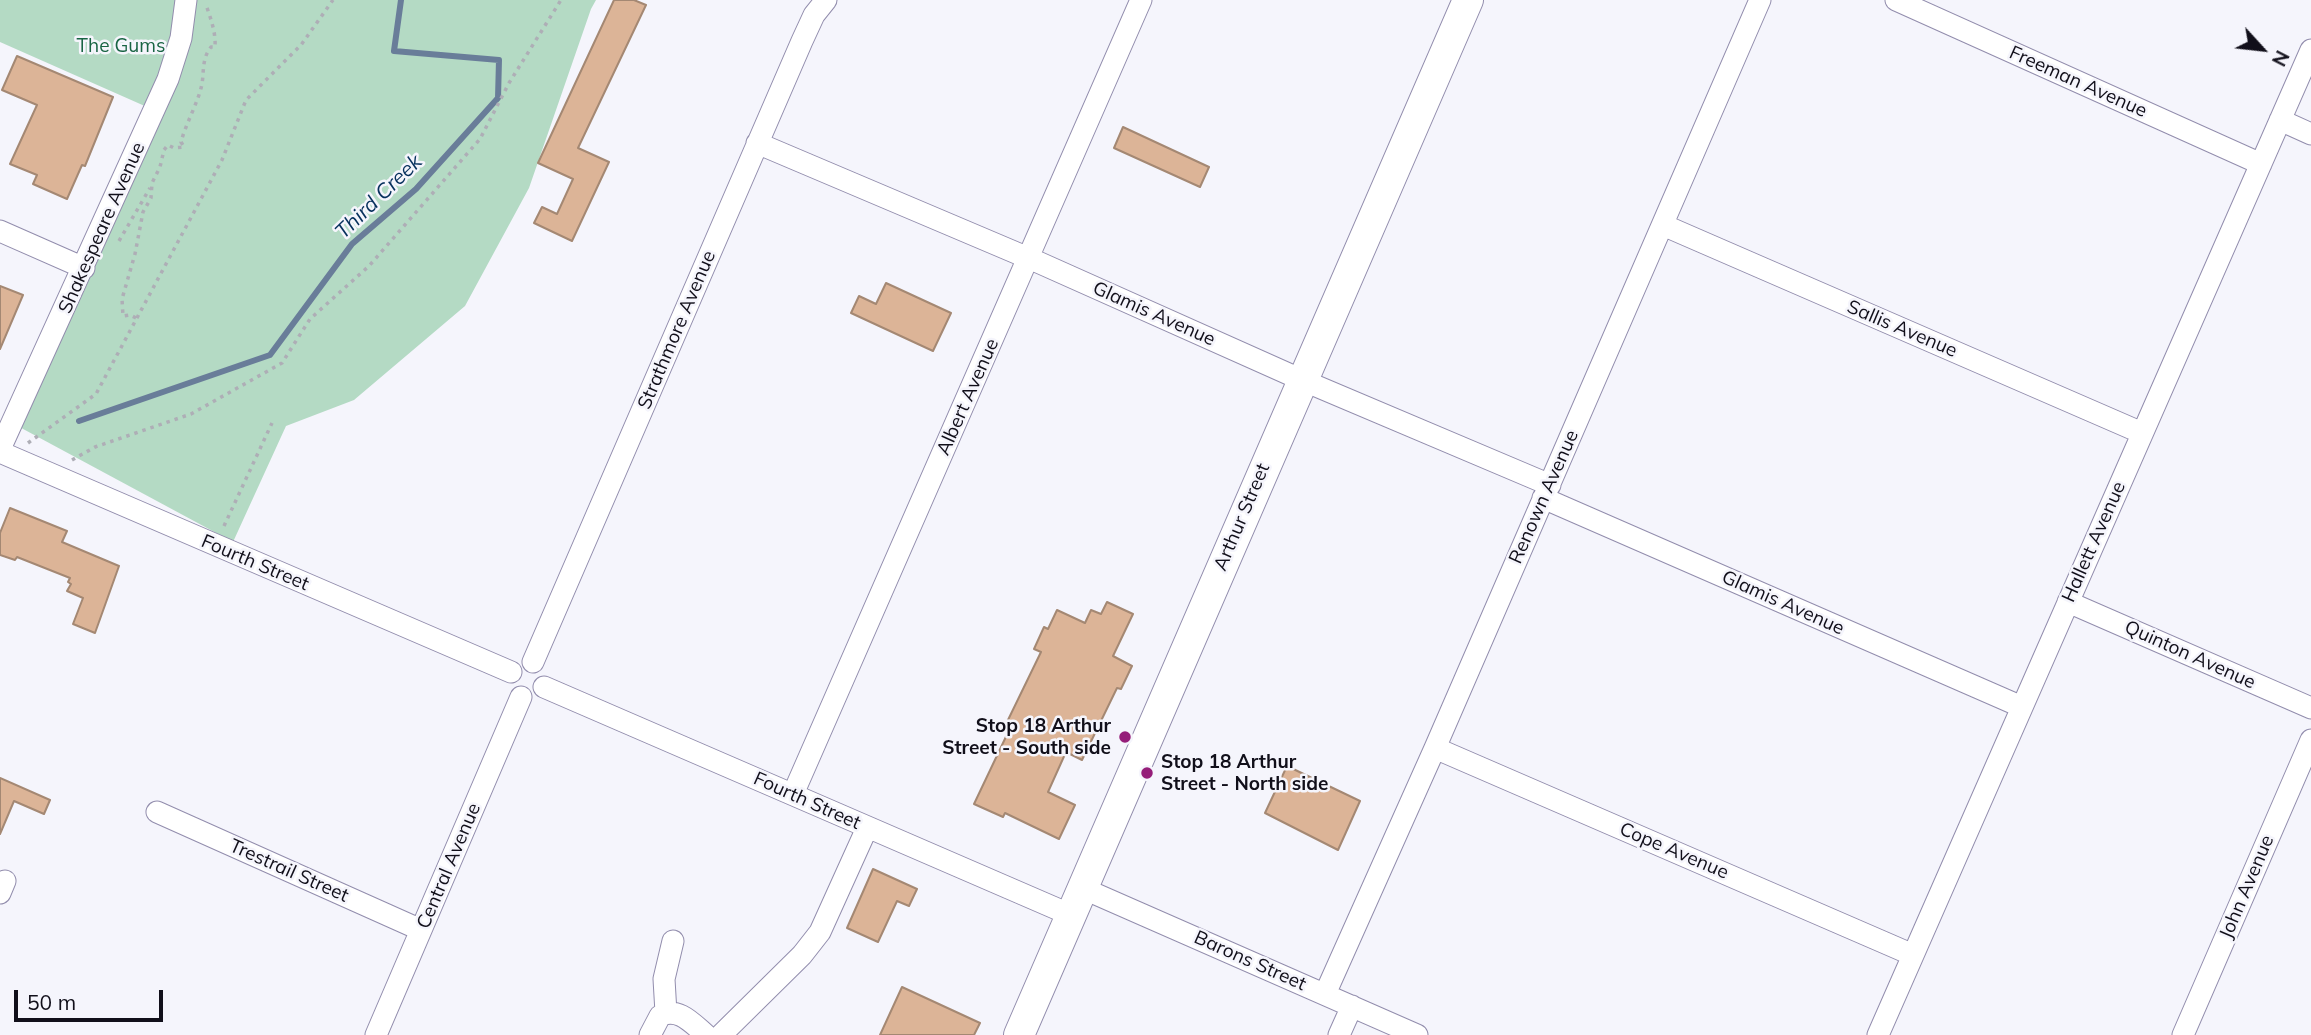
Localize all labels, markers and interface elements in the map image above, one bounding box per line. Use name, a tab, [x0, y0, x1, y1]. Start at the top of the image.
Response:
north arrow	[2227, 14, 2297, 84]
park label: The Gums	[77, 35, 165, 57]
street label: Freeman Avenue	[2006, 41, 2150, 123]
text: N	[2267, 47, 2295, 70]
street label: Shakespeare Avenue	[54, 139, 150, 317]
water label: Third Creek	[330, 149, 428, 245]
street label: Strathmore Avenue	[633, 247, 721, 413]
street label: Glamis Avenue	[1089, 277, 1219, 351]
street label: Sallis Avenue	[1844, 296, 1960, 362]
street label: Albert Avenue	[932, 335, 1004, 459]
street label: Renown Avenue	[1504, 427, 1584, 567]
street label: Arthur Street	[1209, 460, 1275, 574]
street label: Hallett Avenue	[2057, 478, 2131, 606]
street label: Fourth Street	[198, 530, 312, 596]
street label: Glamis Avenue	[1718, 566, 1848, 640]
street label: Quinton Avenue	[2121, 616, 2259, 694]
place label: Stop 18 Arthur Street - South side	[942, 715, 1111, 759]
marker: Stop 18 Arthur Street - South side	[1117, 729, 1133, 745]
place label: Stop 18 Arthur Street - North side	[1161, 751, 1329, 795]
marker: Stop 18 Arthur Street - North side	[1139, 765, 1155, 781]
street label: Fourth Street	[750, 767, 864, 835]
street label: Central Avenue	[412, 800, 486, 932]
street label: Cope Avenue	[1616, 818, 1732, 884]
street label: John Avenue	[2215, 832, 2279, 942]
street label: Trestrail Street	[226, 835, 352, 907]
street label: Barons Street	[1191, 926, 1309, 996]
scale bar	[18, 976, 166, 1020]
text: 50 m	[27, 989, 76, 1015]

